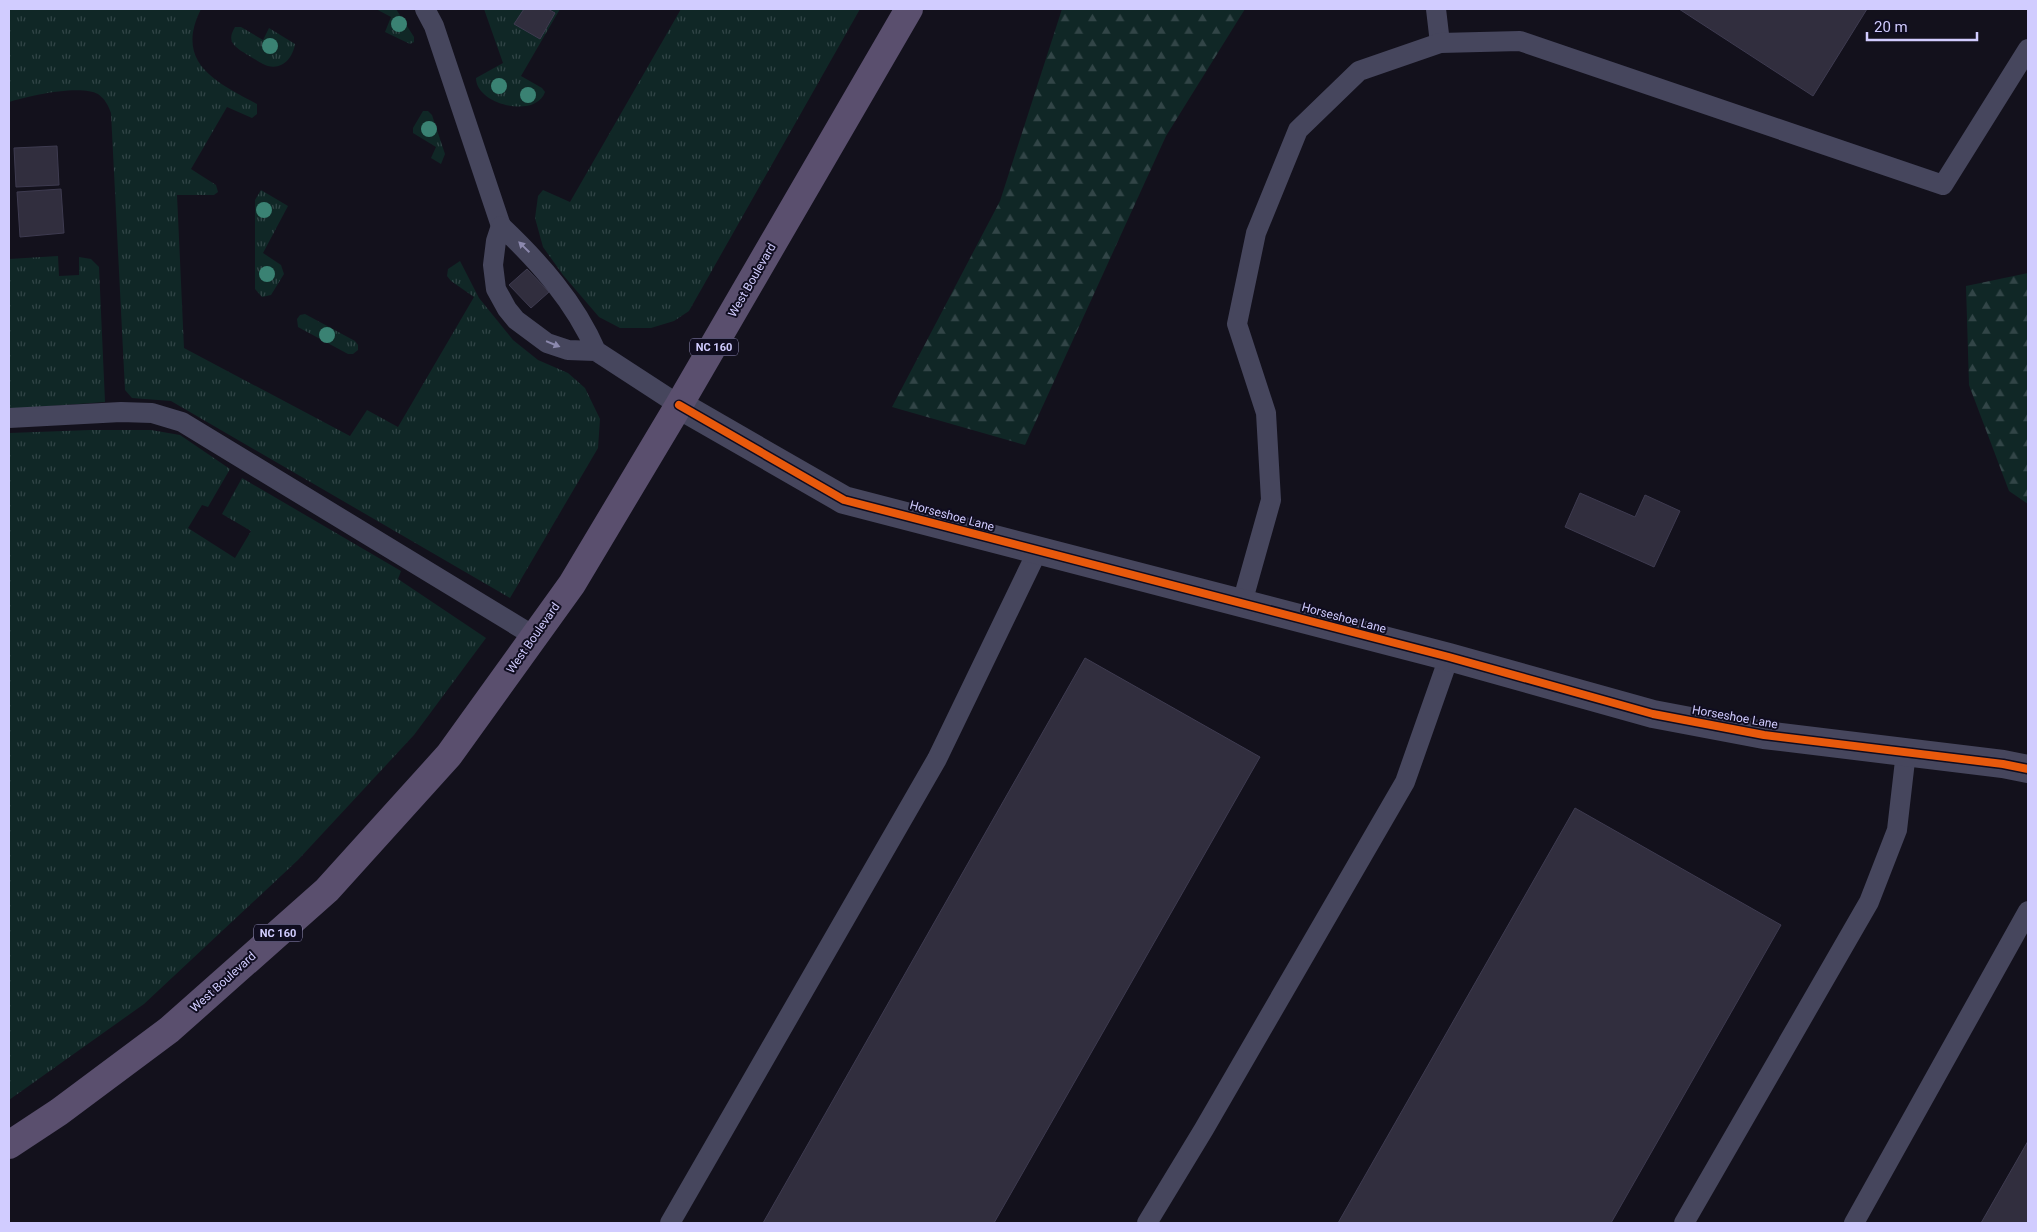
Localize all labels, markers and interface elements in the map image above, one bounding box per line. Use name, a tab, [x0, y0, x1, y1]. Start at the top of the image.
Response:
scale bar	[1867, 10, 1977, 42]
text: 20 m	[1874, 18, 1908, 36]
one-way arrow	[518, 241, 530, 253]
street label: West Boulevard	[725, 241, 779, 319]
road number: NC 160	[690, 338, 738, 356]
one-way arrow	[546, 341, 560, 349]
street label: Horseshoe Lane	[908, 498, 996, 534]
street label: West Boulevard	[503, 600, 563, 676]
street label: Horseshoe Lane	[1300, 600, 1388, 636]
street label: Horseshoe Lane	[1691, 703, 1779, 731]
road number: NC 160	[254, 924, 302, 941]
street label: West Boulevard	[187, 949, 259, 1015]

